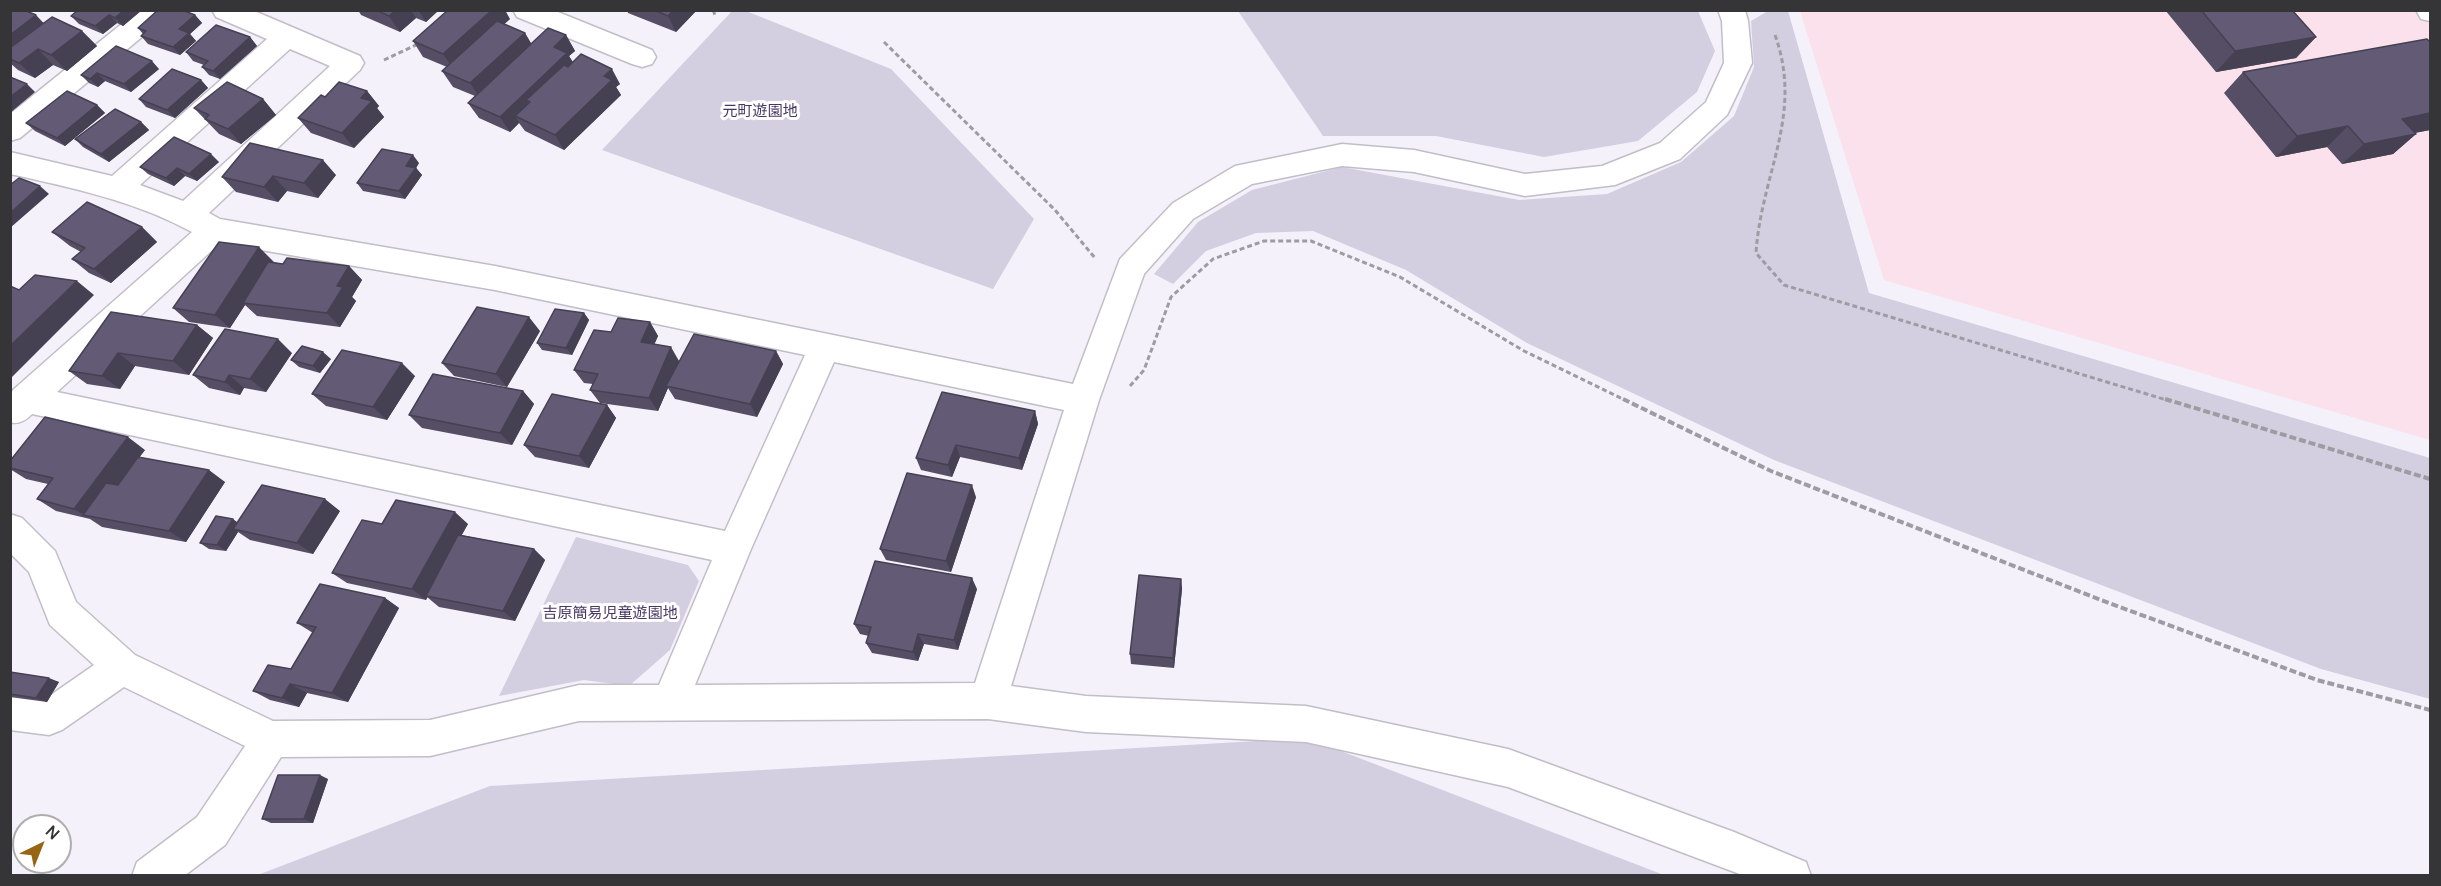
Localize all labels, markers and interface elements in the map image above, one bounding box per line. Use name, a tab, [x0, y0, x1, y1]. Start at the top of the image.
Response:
park label: 元町遊園地	[723, 103, 797, 121]
park label: 吉原簡易児童遊園地	[543, 605, 677, 623]
north arrow	[12, 814, 72, 874]
text: N	[41, 820, 65, 844]

